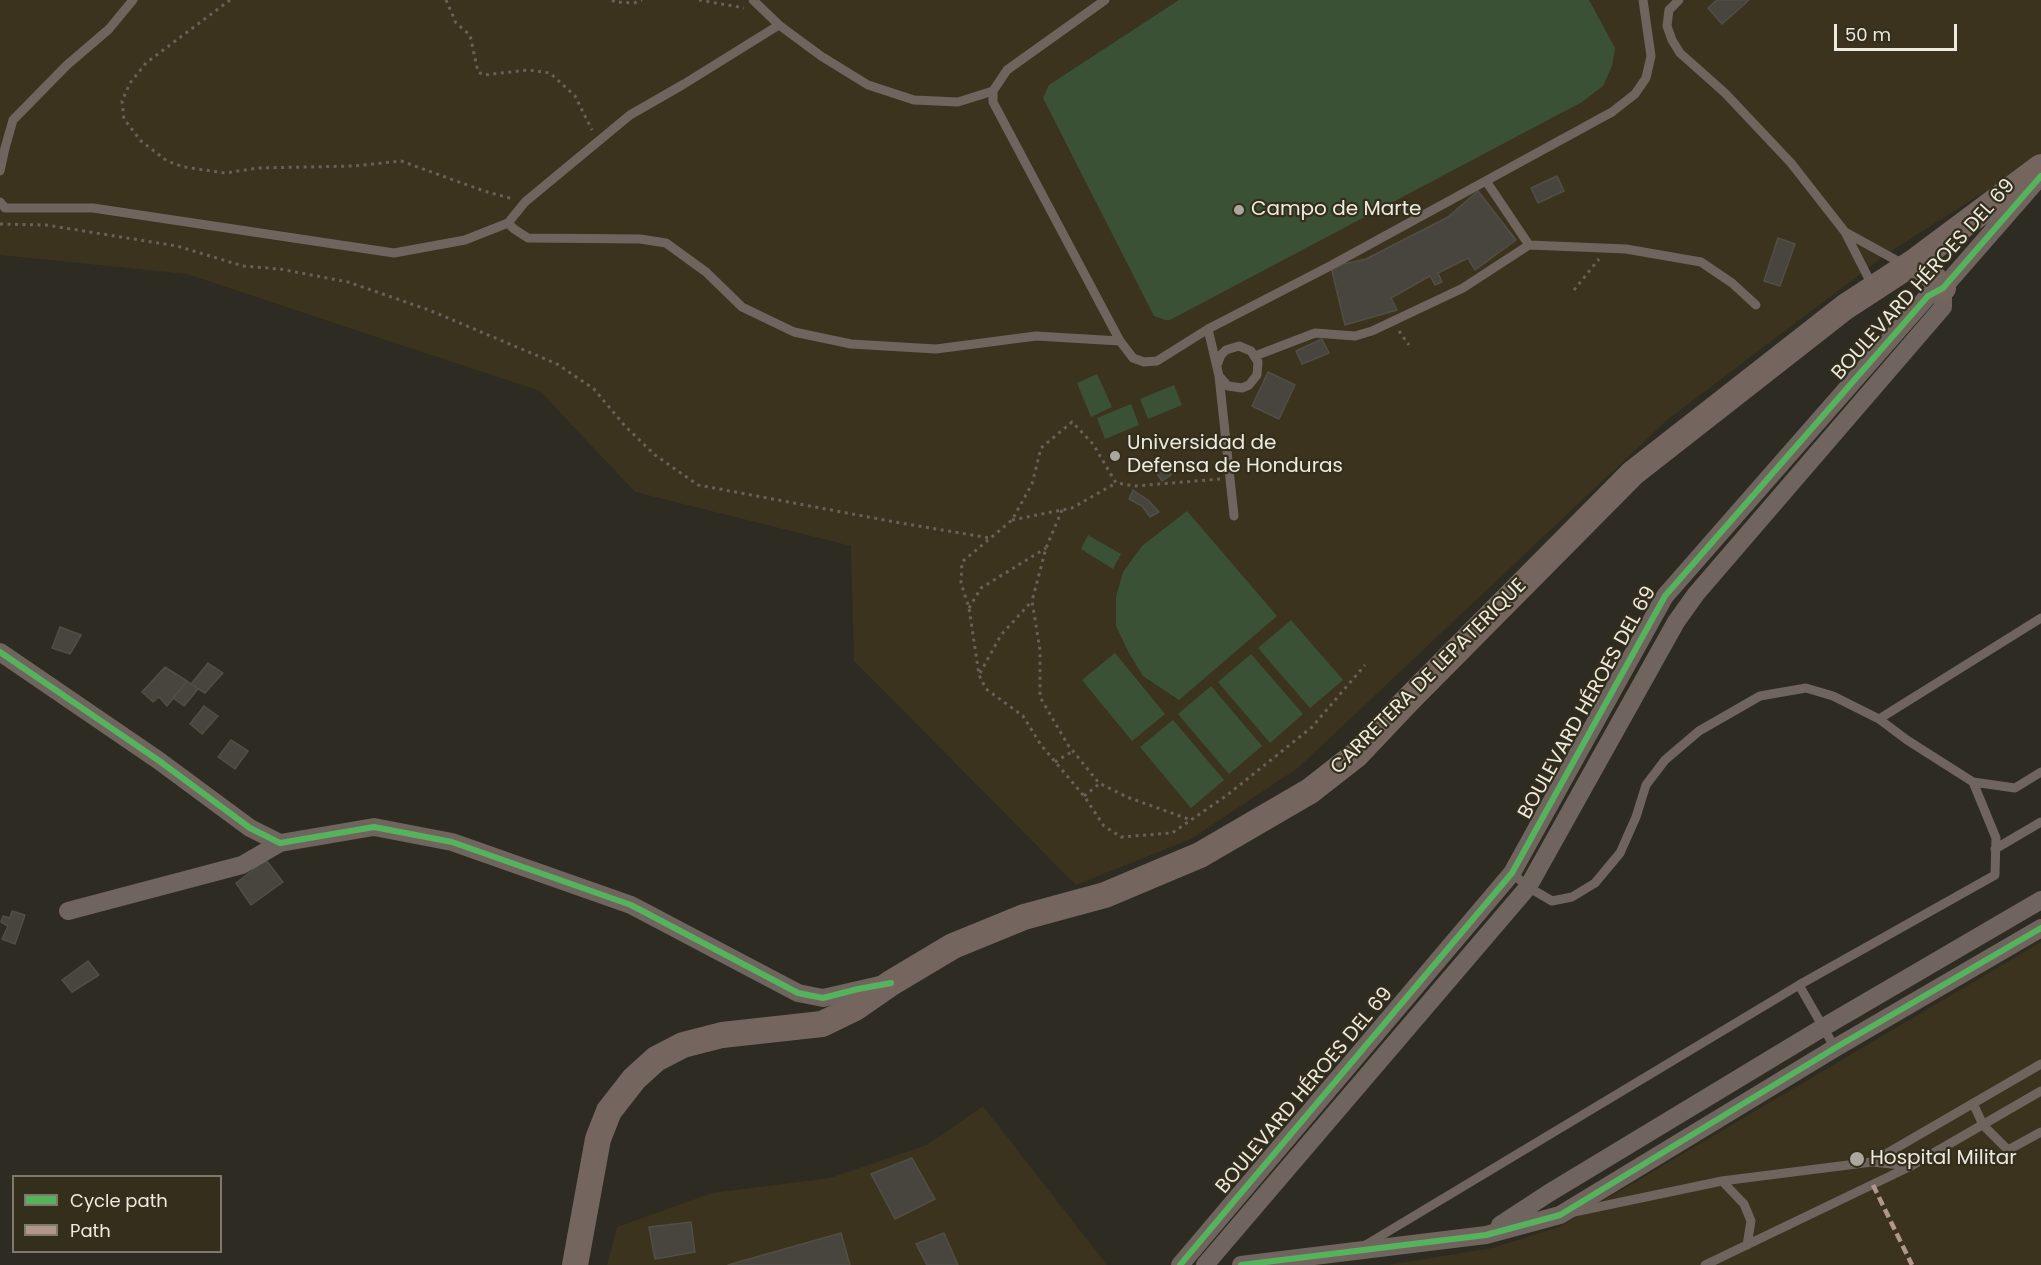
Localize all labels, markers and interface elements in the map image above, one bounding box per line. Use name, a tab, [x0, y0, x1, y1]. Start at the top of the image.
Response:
scale bar	[1837, 12, 1960, 50]
text: 50 m	[1845, 22, 1891, 47]
street label: BOULEVARD HÉROES DEL 69	[1827, 175, 2021, 385]
place label: Campo de Marte	[1251, 198, 1421, 222]
marker: Campo de Marte	[1232, 203, 1246, 217]
place label: Universidad de Defensa de Honduras	[1127, 432, 1343, 479]
marker: Universidad de Defensa de Honduras	[1108, 449, 1122, 463]
street label: CARRETERA DE LEPATERIQUE	[1326, 574, 1532, 780]
street label: BOULEVARD HÉROES DEL 69	[1514, 583, 1662, 823]
street label: BOULEVARD HÉROES DEL 69	[1212, 983, 1398, 1199]
place label: Hospital Militar	[1870, 1147, 2017, 1171]
marker: Hospital Militar	[1848, 1150, 1866, 1168]
legend	[12, 1175, 222, 1253]
text: Cycle path	[70, 1188, 168, 1213]
text: Path	[70, 1218, 111, 1243]

